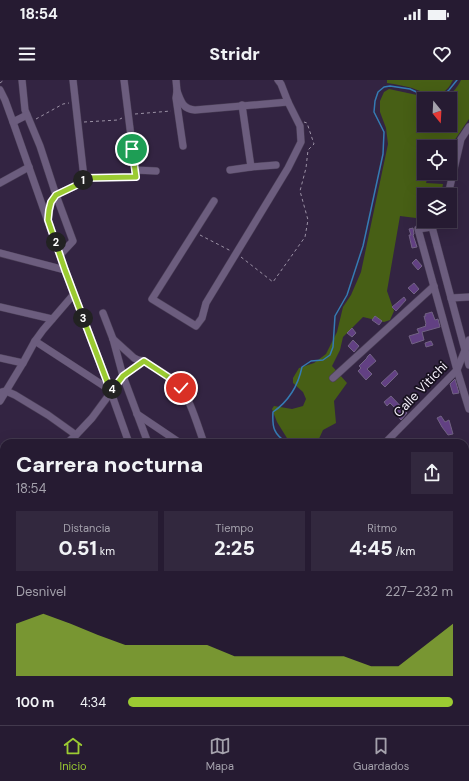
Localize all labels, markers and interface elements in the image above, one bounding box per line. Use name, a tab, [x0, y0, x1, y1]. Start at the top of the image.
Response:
text: 18:54	[20, 4, 58, 24]
text: Stridr	[209, 42, 260, 66]
icon: menu	[16, 43, 38, 65]
icon: heart	[431, 43, 453, 65]
north arrow	[417, 92, 457, 132]
map controls	[417, 92, 457, 228]
pin	[115, 132, 149, 166]
icon: arrive	[121, 138, 143, 160]
button: locate	[417, 140, 457, 180]
pin: 1	[73, 170, 93, 190]
text: 1	[81, 173, 85, 187]
button: layers	[417, 188, 457, 228]
pin: 2	[46, 232, 66, 252]
text: 2	[53, 235, 59, 249]
pin: 3	[73, 308, 93, 328]
text: 3	[80, 311, 86, 325]
street label: Calle Vitichi	[390, 358, 451, 421]
pin	[164, 371, 198, 405]
icon: check	[170, 377, 192, 399]
pin: 4	[102, 379, 122, 399]
text: 4	[108, 382, 116, 396]
text: Carrera nocturna	[16, 450, 203, 479]
button: share	[411, 452, 453, 494]
text: 18:54	[16, 480, 46, 497]
text: Distancia	[63, 521, 110, 535]
text: Tiempo	[215, 521, 254, 535]
text: Ritmo	[367, 521, 397, 535]
text: 0.51	[59, 535, 97, 561]
text: 2:25	[214, 535, 255, 561]
text: 4:45	[349, 535, 393, 561]
text: km	[97, 544, 115, 558]
text: /km	[393, 544, 415, 558]
text: Desnivel	[16, 583, 66, 600]
text: 227–232 m	[385, 583, 453, 600]
text: 100 m	[16, 694, 54, 711]
text: 4:34	[80, 694, 106, 711]
tab: Inicio	[60, 735, 87, 773]
tab: Mapa	[206, 735, 234, 773]
tab: Guardados	[353, 735, 409, 773]

